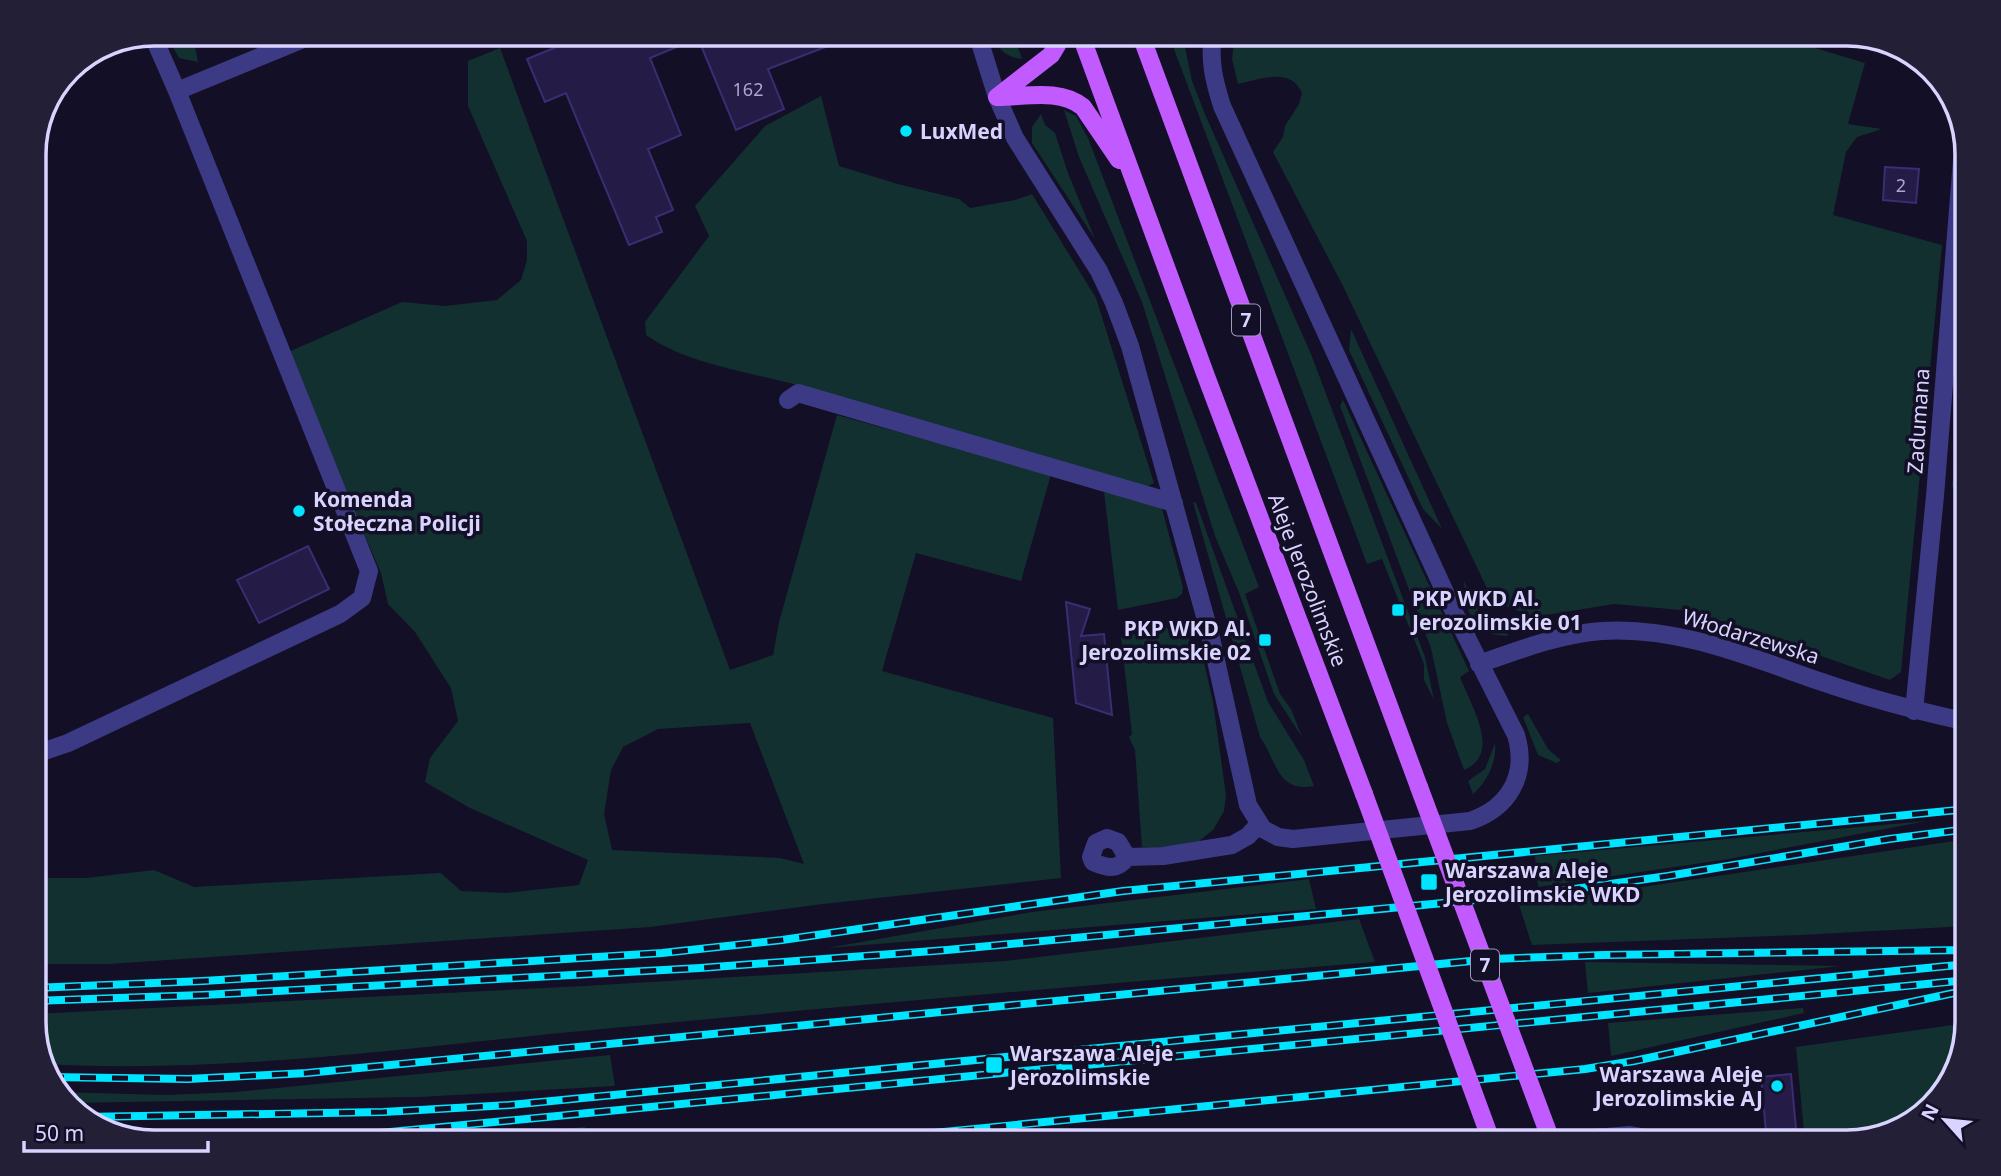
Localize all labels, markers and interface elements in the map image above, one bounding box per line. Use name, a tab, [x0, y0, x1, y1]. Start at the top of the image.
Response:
house number: 162	[733, 77, 763, 101]
place label: LuxMed	[920, 117, 1003, 145]
marker: LuxMed	[898, 123, 914, 139]
house number: 2	[1896, 173, 1906, 197]
road number: 7	[1232, 304, 1260, 336]
street label: Zadumana	[1900, 367, 1936, 475]
place label: Komenda Stołeczna Policji	[313, 485, 481, 537]
street label: Aleje Jerozolimskie	[1262, 489, 1354, 671]
marker: Komenda Stołeczna Policji	[291, 503, 307, 519]
place label: PKP WKD Al. Jerozolimskie 01	[1410, 584, 1582, 636]
marker: PKP WKD Al. Jerozolimskie 01	[1390, 602, 1406, 618]
street label: Włodarzewska	[1679, 602, 1823, 670]
place label: PKP WKD Al. Jerozolimskie 02	[1079, 614, 1251, 666]
marker: PKP WKD Al. Jerozolimskie 02	[1257, 632, 1273, 648]
place label: Warszawa Aleje Jerozolimskie WKD	[1443, 856, 1640, 908]
marker: Warszawa Aleje Jerozolimskie WKD	[1419, 872, 1439, 892]
road number: 7	[1471, 950, 1499, 981]
place label: Warszawa Aleje Jerozolimskie	[1008, 1039, 1173, 1091]
marker: Warszawa Aleje Jerozolimskie	[984, 1055, 1004, 1075]
place label: Warszawa Aleje Jerozolimskie AJ	[1593, 1060, 1763, 1112]
marker: Warszawa Aleje Jerozolimskie AJ	[1769, 1078, 1785, 1094]
north arrow	[1910, 1085, 1980, 1155]
text: N	[1915, 1099, 1945, 1125]
scale bar	[24, 1110, 208, 1154]
text: 50 m	[35, 1119, 84, 1147]

